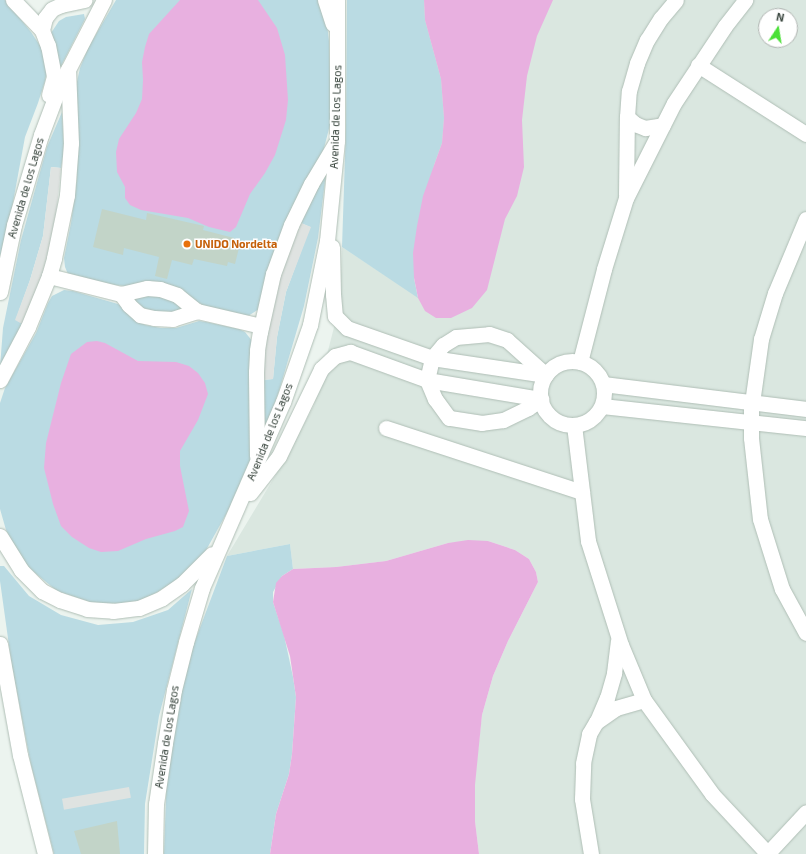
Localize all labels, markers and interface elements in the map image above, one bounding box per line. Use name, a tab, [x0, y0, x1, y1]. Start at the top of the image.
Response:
north arrow	[758, 8, 798, 48]
text: N	[775, 10, 786, 24]
street label: Avenida de los Lagos	[328, 65, 344, 169]
street label: Avenida de los Lagos	[5, 136, 47, 240]
place label: UNIDO Nordelta	[195, 237, 277, 251]
marker: UNIDO Nordelta	[182, 239, 192, 249]
street label: Avenida de los Lagos	[244, 381, 296, 483]
street label: Avenida de los Lagos	[152, 685, 182, 789]

